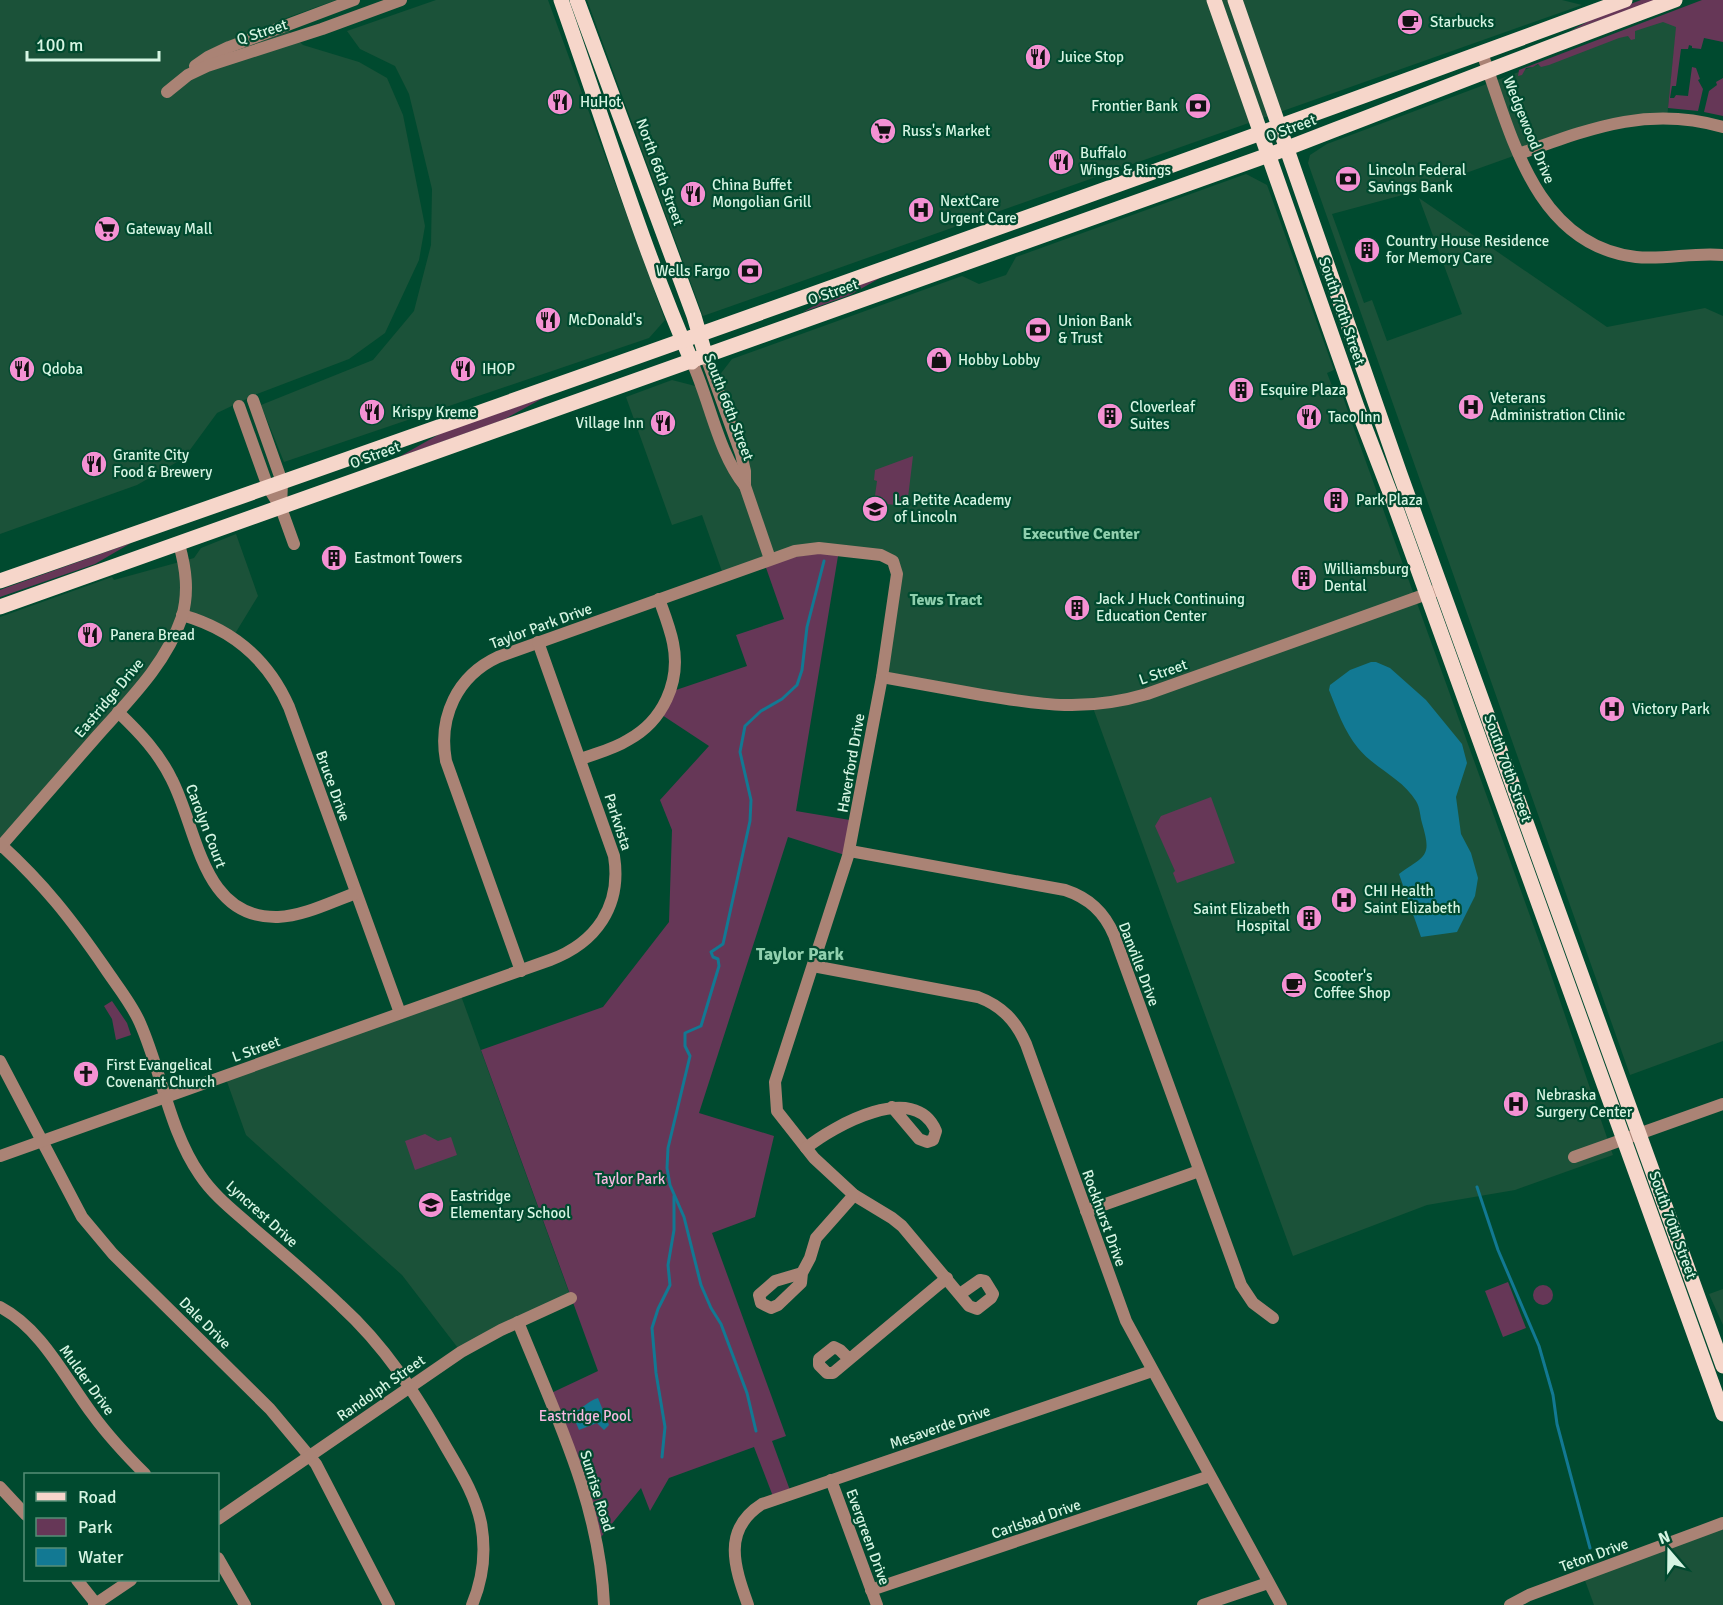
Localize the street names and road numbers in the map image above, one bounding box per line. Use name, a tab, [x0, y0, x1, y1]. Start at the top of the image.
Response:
street label: Q Street	[234, 15, 290, 49]
street label: Wedgewood Drive	[1499, 74, 1559, 186]
street label: O Street	[1263, 111, 1319, 145]
street label: North 66th Street	[632, 116, 688, 228]
street label: South 70th Street	[1315, 255, 1369, 367]
street label: O Street	[805, 275, 861, 309]
street label: South 66th Street	[700, 351, 758, 463]
street label: O Street	[347, 438, 403, 472]
street label: Taylor Park Drive	[488, 599, 594, 653]
street label: Eastridge Drive	[71, 655, 147, 741]
street label: L Street	[1136, 655, 1190, 689]
street label: Haverford Drive	[833, 712, 869, 814]
street label: South 70th Street	[1480, 712, 1536, 824]
street label: Bruce Drive	[312, 748, 354, 824]
street label: Carolyn Court	[182, 782, 230, 870]
street label: Parkvista	[600, 791, 636, 853]
street label: Danville Drive	[1115, 919, 1163, 1009]
street label: L Street	[229, 1032, 283, 1066]
street label: Rockhurst Drive	[1078, 1167, 1130, 1269]
street label: South 70th Street	[1645, 1169, 1701, 1281]
street label: Lyncrest Drive	[222, 1177, 302, 1251]
street label: Dale Drive	[175, 1293, 235, 1353]
street label: Mulder Drive	[55, 1341, 119, 1419]
street label: Randolph Street	[334, 1351, 428, 1425]
street label: Mesaverde Drive	[887, 1401, 993, 1453]
street label: Sunrise Road	[576, 1448, 618, 1534]
street label: Evergreen Drive	[842, 1486, 894, 1588]
street label: Carlsbad Drive	[989, 1495, 1083, 1543]
street label: Teton Drive	[1557, 1534, 1631, 1576]

